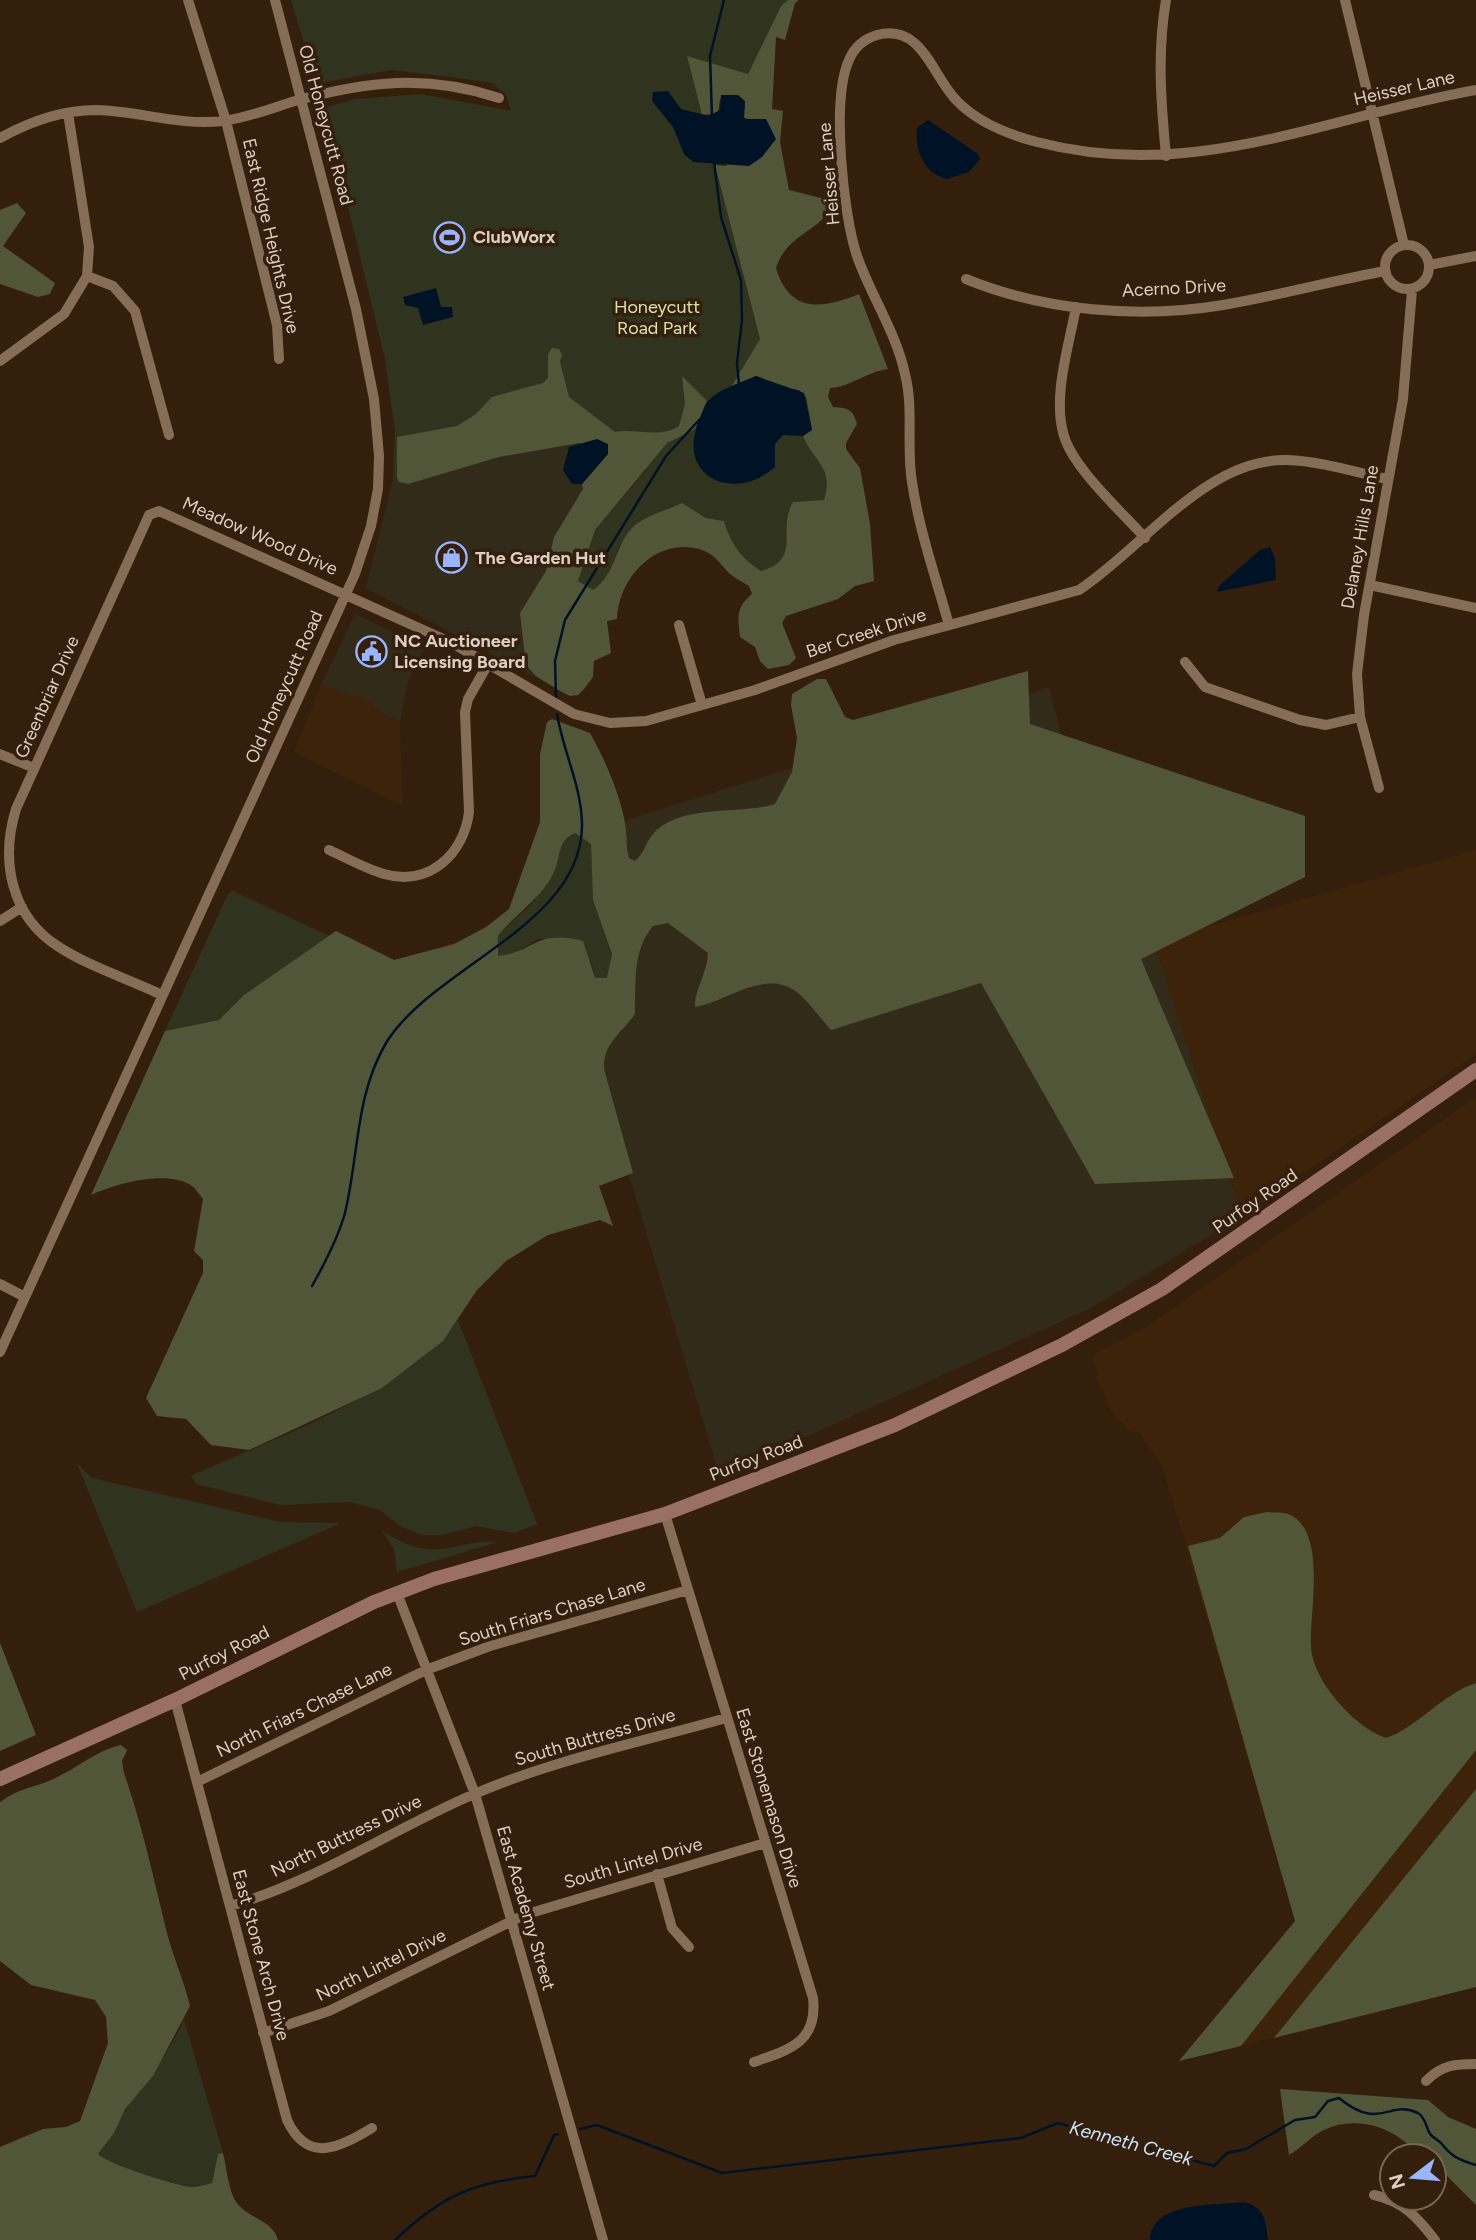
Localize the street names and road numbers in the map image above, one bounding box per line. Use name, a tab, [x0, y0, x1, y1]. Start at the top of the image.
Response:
street label: Old Honeycutt Road	[294, 42, 358, 208]
street label: Heisser Lane	[1351, 66, 1457, 110]
street label: Heisser Lane	[814, 122, 844, 226]
street label: East Ridge Heights Drive	[238, 136, 304, 336]
street label: Acerno Drive	[1121, 274, 1227, 302]
street label: Delaney Hills Lane	[1337, 463, 1384, 611]
street label: Meadow Wood Drive	[179, 492, 341, 580]
street label: Ber Creek Drive	[803, 603, 929, 663]
street label: Old Honeycutt Road	[240, 607, 328, 767]
street label: Greenbriar Drive	[10, 632, 84, 762]
street label: Purfoy Road	[1208, 1164, 1302, 1238]
street label: Purfoy Road	[706, 1430, 806, 1486]
street label: South Friars Chase Lane	[456, 1573, 648, 1651]
street label: Purfoy Road	[175, 1621, 273, 1685]
street label: North Friars Chase Lane	[212, 1658, 396, 1762]
street label: South Buttress Drive	[512, 1703, 678, 1770]
street label: East Stonemason Drive	[731, 1705, 807, 1891]
street label: North Buttress Drive	[267, 1790, 425, 1882]
street label: East Academy Street	[492, 1823, 560, 1993]
street label: South Lintel Drive	[561, 1833, 705, 1893]
street label: East Stone Arch Drive	[228, 1867, 294, 2043]
street label: North Lintel Drive	[312, 1924, 450, 2006]

